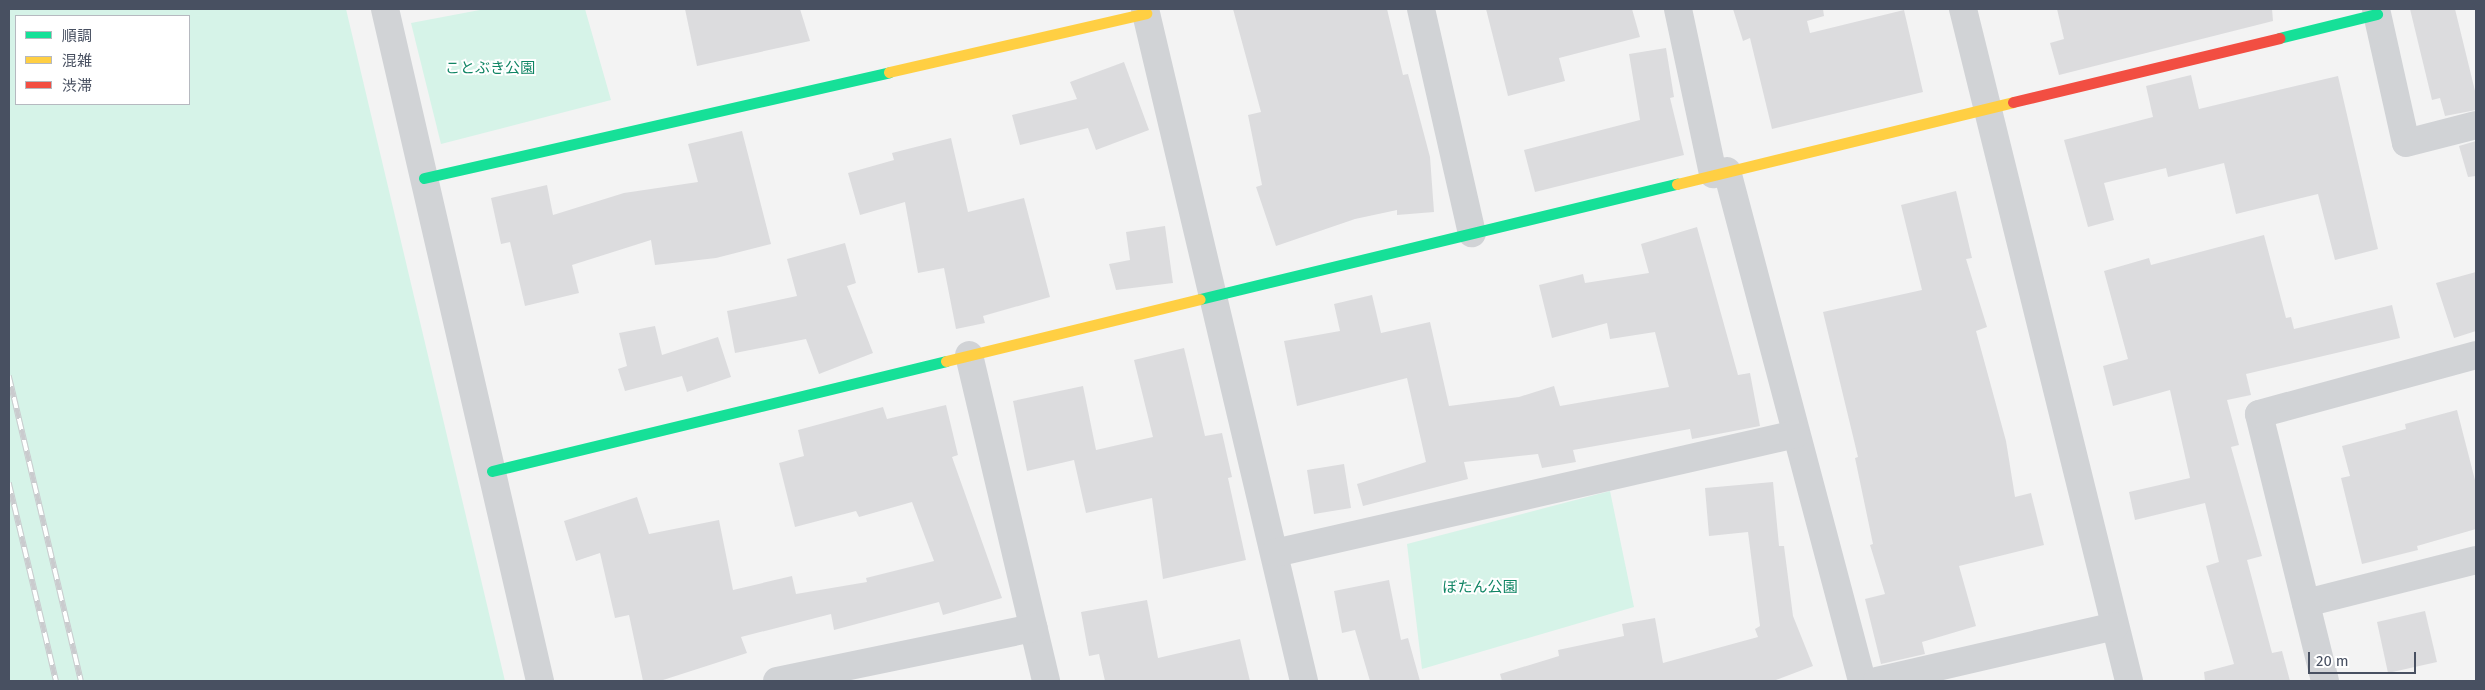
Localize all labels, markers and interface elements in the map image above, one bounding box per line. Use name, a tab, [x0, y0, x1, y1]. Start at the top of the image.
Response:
legend	[15, 15, 190, 105]
text: 順調	[62, 27, 92, 45]
text: 混雑	[62, 52, 92, 70]
park label: ことぶき公園	[445, 60, 535, 78]
text: 渋滞	[62, 77, 92, 95]
park label: ぼたん公園	[1443, 579, 1517, 597]
scale bar	[2310, 642, 2418, 674]
text: 20 m	[2316, 652, 2349, 670]

